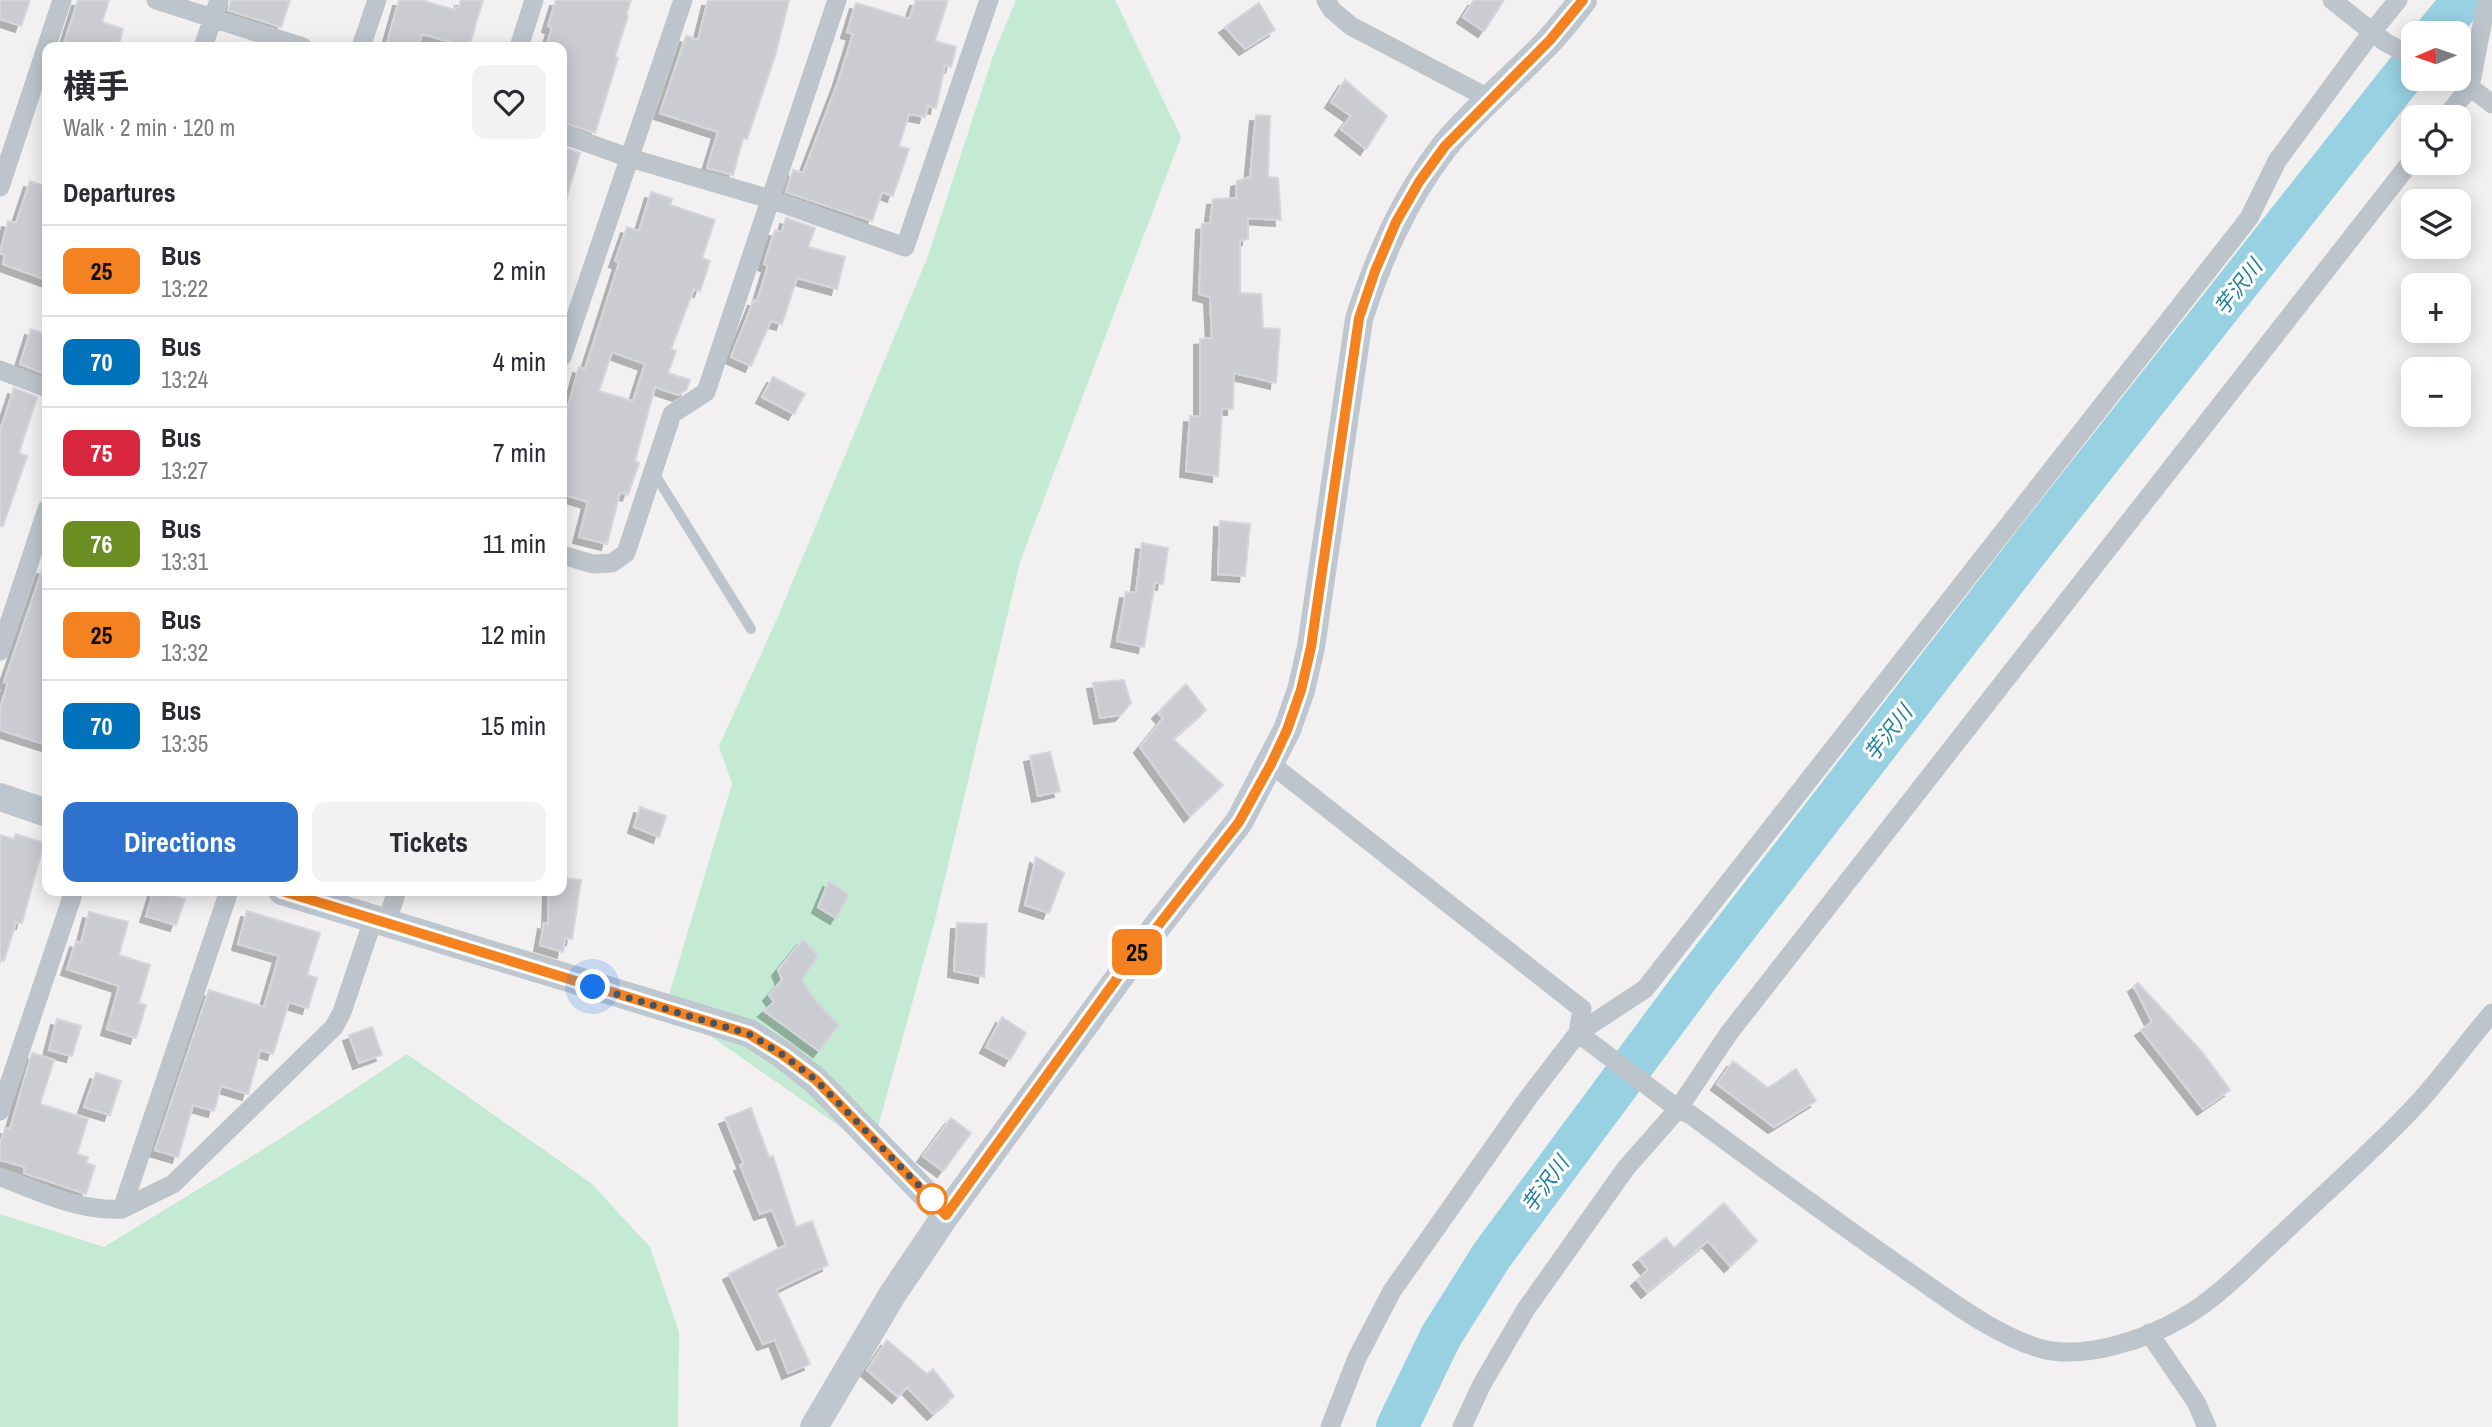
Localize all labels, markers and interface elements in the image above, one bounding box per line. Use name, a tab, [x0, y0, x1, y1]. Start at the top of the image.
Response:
north arrow	[2401, 21, 2471, 91]
map controls	[2401, 21, 2471, 427]
text: 横手	[63, 64, 129, 108]
button: heart	[472, 65, 546, 139]
button: locate	[2401, 105, 2471, 175]
text: Walk · 2 min · 120 m	[63, 112, 235, 143]
text: Departures	[63, 175, 176, 210]
button: layers	[2401, 189, 2471, 259]
text: Bus	[161, 238, 201, 273]
water label: 芋沢川	[2207, 252, 2270, 321]
text: 2 min	[493, 253, 546, 288]
text: 25	[91, 255, 112, 287]
text: 13:22	[161, 273, 208, 304]
button: +	[2401, 273, 2471, 343]
text: Bus	[161, 329, 201, 364]
text: 4 min	[493, 344, 546, 379]
text: 70	[91, 346, 112, 378]
button: −	[2401, 357, 2471, 427]
text: 13:24	[161, 364, 208, 395]
text: Bus	[161, 420, 201, 455]
text: 7 min	[493, 435, 546, 470]
text: 75	[91, 437, 112, 469]
text: 13:27	[161, 455, 208, 486]
text: Bus	[161, 511, 201, 546]
text: 11 min	[482, 526, 546, 561]
text: 76	[91, 528, 112, 560]
text: 13:31	[161, 546, 208, 577]
text: Bus	[161, 602, 201, 637]
text: 12 min	[481, 617, 546, 652]
text: 25	[91, 619, 112, 651]
text: 13:32	[161, 637, 208, 668]
text: Bus	[161, 693, 201, 728]
water label: 芋沢川	[1857, 698, 1920, 767]
text: 15 min	[481, 708, 546, 743]
text: 70	[91, 710, 112, 742]
text: 13:35	[161, 728, 208, 759]
button: Directions	[63, 802, 298, 882]
button: Tickets	[312, 802, 546, 882]
line badge: 25	[1106, 929, 1168, 975]
text: 25	[1126, 936, 1148, 968]
your location	[575, 969, 610, 1004]
water label: 芋沢川	[1515, 1148, 1576, 1218]
unlabelled marker	[917, 1184, 947, 1214]

